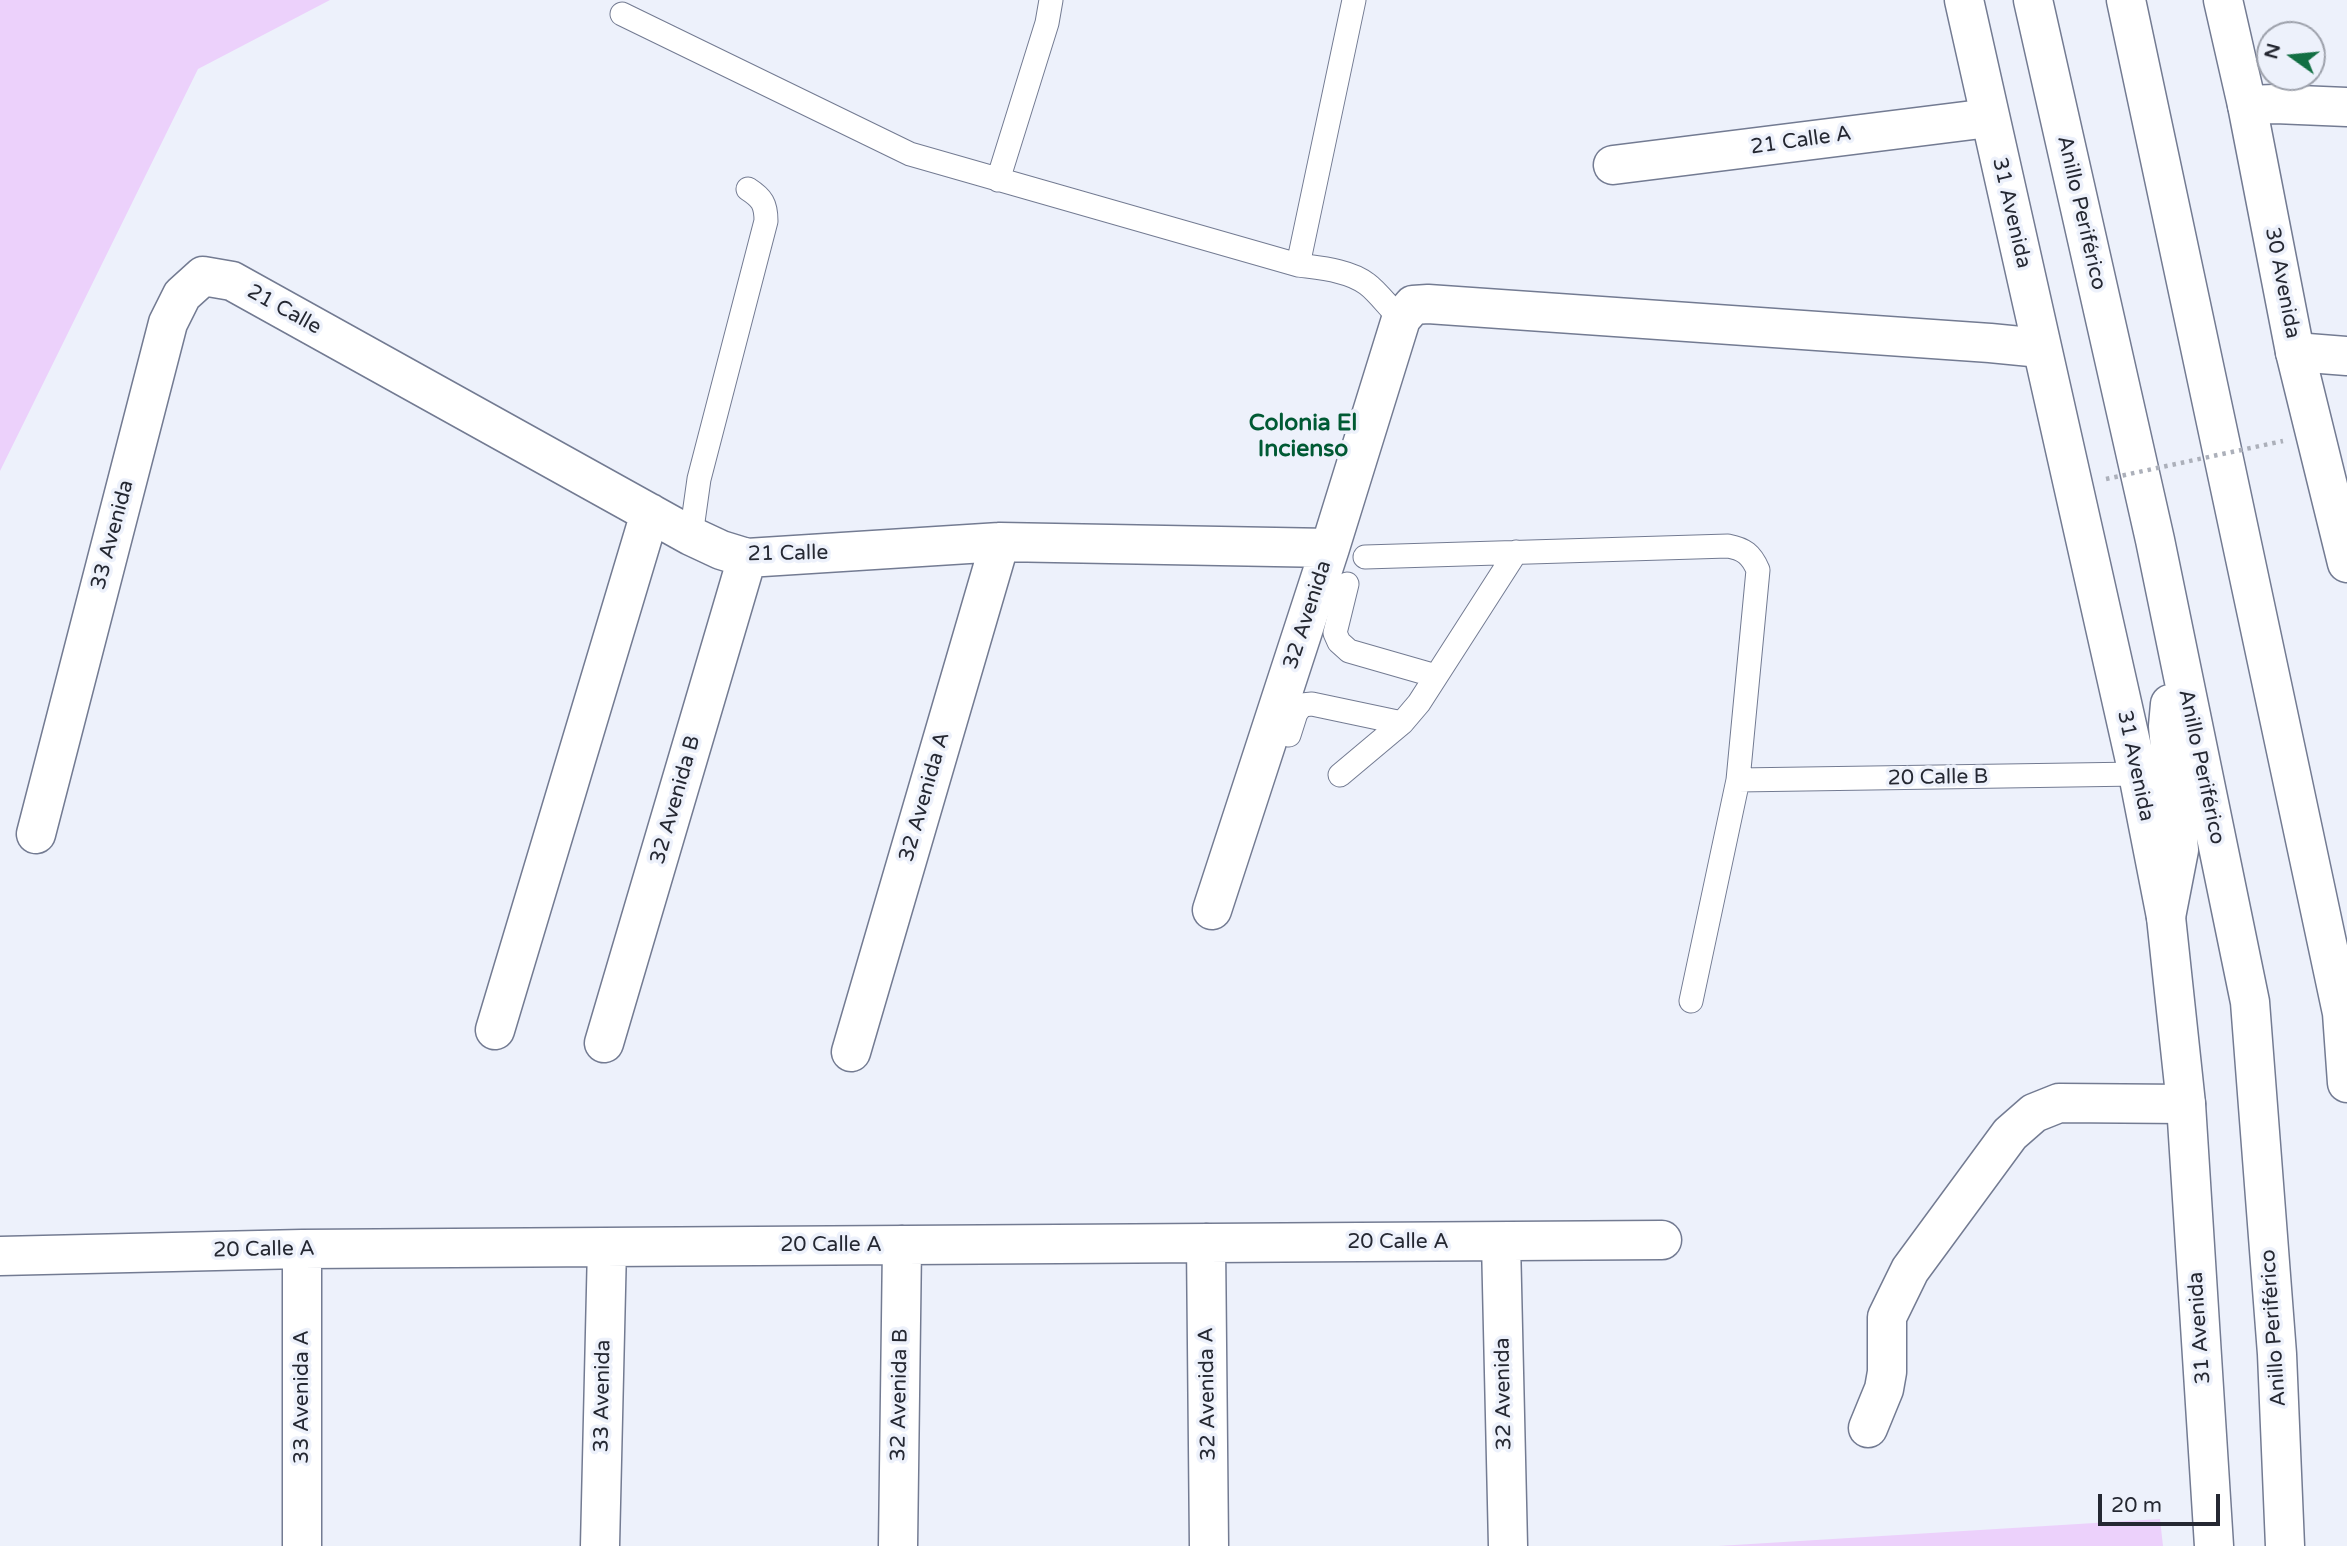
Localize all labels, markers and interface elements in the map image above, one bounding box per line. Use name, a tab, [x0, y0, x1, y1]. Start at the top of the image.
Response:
north arrow	[2256, 21, 2326, 91]
text: N	[2260, 41, 2285, 61]
street label: 21 Calle A	[1749, 121, 1853, 161]
street label: Anillo Periférico	[2051, 133, 2111, 293]
street label: 31 Avenida	[1986, 155, 2036, 271]
street label: 30 Avenida	[2259, 225, 2305, 341]
street label: 21 Calle	[243, 279, 325, 341]
district label: Colonia El Incienso	[1249, 410, 1357, 464]
street label: 33 Avenida	[86, 477, 140, 593]
street label: 21 Calle	[747, 541, 829, 567]
street label: 32 Avenida	[1279, 558, 1337, 672]
street label: Anillo Periférico	[2172, 687, 2230, 847]
street label: 31 Avenida	[2111, 708, 2159, 824]
street label: 32 Avenida A	[894, 729, 956, 865]
street label: 32 Avenida B	[646, 733, 706, 867]
street label: 20 Calle B	[1887, 765, 1989, 791]
street label: 20 Calle A	[1347, 1229, 1449, 1255]
street label: 20 Calle A	[780, 1232, 882, 1258]
street label: 20 Calle A	[213, 1237, 315, 1263]
street label: Anillo Periférico	[2256, 1248, 2292, 1408]
street label: 31 Avenida	[2184, 1271, 2216, 1385]
street label: 32 Avenida A	[1194, 1327, 1222, 1461]
street label: 32 Avenida B	[886, 1328, 914, 1462]
street label: 33 Avenida A	[289, 1330, 315, 1464]
street label: 32 Avenida	[1490, 1337, 1518, 1451]
street label: 33 Avenida	[589, 1339, 617, 1453]
scale bar	[2102, 1480, 2224, 1524]
text: 20 m	[2111, 1493, 2162, 1518]

